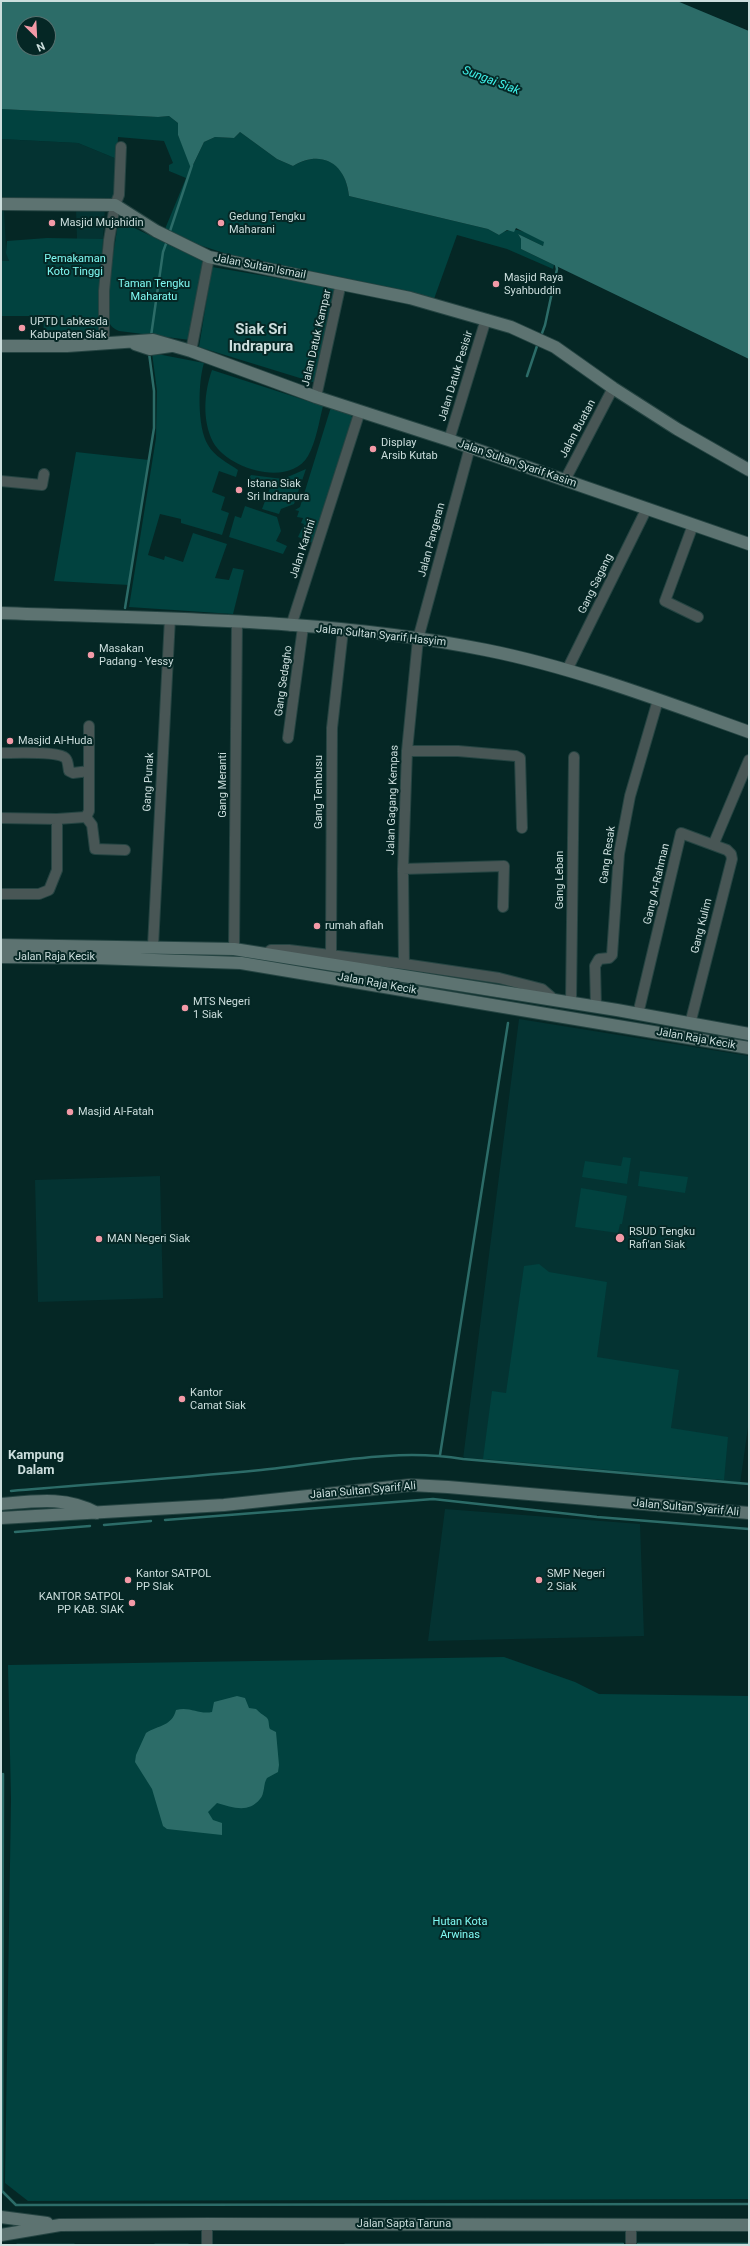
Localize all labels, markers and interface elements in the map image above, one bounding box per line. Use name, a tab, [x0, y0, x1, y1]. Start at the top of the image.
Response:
north arrow	[16, 16, 56, 56]
text: N	[34, 39, 47, 54]
water label: Sungai Siak	[460, 63, 522, 99]
place label: Gedung Tengku Maharani	[229, 210, 305, 236]
place label: Masjid Mujahidin	[60, 216, 143, 230]
marker: Masjid Mujahidin	[47, 218, 57, 228]
marker: Gedung Tengku Maharani	[216, 218, 226, 228]
park label: Pemakaman Koto Tinggi	[44, 252, 106, 278]
street label: Jalan Sultan Ismail	[213, 252, 307, 282]
place label: Masjid Raya Syahbuddin	[504, 271, 563, 297]
park label: Taman Tengku Maharatu	[118, 277, 190, 303]
marker: Masjid Raya Syahbuddin	[491, 279, 501, 289]
street label: Jalan Datuk Kampar	[299, 288, 335, 388]
place label: UPTD Labkesda Kabupaten Siak	[30, 315, 108, 341]
district label: Siak Sri Indrapura	[229, 321, 293, 356]
marker: UPTD Labkesda Kabupaten Siak	[17, 323, 27, 333]
street label: Jalan Datuk Pesisir	[436, 329, 476, 423]
street label: Jalan Buatan	[557, 398, 599, 460]
place label: Display Arsib Kutab	[381, 436, 438, 462]
street label: Jalan Sultan Syarif Kasim	[456, 437, 578, 491]
marker: Display Arsib Kutab	[368, 444, 378, 454]
place label: Istana Siak Sri Indrapura	[247, 477, 309, 503]
marker: Istana Siak Sri Indrapura	[234, 485, 244, 495]
street label: Jalan Pangeran	[416, 502, 448, 578]
street label: Jalan Kartini	[287, 518, 319, 580]
street label: Gang Sagang	[576, 552, 616, 616]
street label: Jalan Sultan Syarif Hasyim	[315, 623, 447, 649]
place label: Masakan Padang - Yessy	[99, 642, 173, 668]
street label: Gang Sedagho	[272, 645, 296, 717]
marker: Masakan Padang - Yessy	[86, 650, 96, 660]
place label: Masjid Al-Huda	[18, 734, 92, 748]
marker: Masjid Al-Huda	[5, 736, 15, 746]
street label: Jalan Gagang Kempas	[384, 745, 402, 855]
street label: Gang Punak	[141, 752, 157, 812]
street label: Gang Meranti	[216, 752, 230, 818]
street label: Gang Tembusu	[312, 755, 326, 829]
street label: Gang Resak	[597, 825, 619, 885]
street label: Gang Ar-Rahman	[641, 842, 673, 926]
street label: Gang Leban	[553, 851, 567, 909]
street label: Gang Kulim	[689, 897, 715, 955]
place label: rumah aflah	[325, 919, 383, 933]
marker: rumah aflah	[312, 921, 322, 931]
street label: Jalan Raja Kecik	[15, 950, 95, 964]
street label: Jalan Raja Kecik	[336, 971, 418, 997]
place label: MTS Negeri 1 Siak	[193, 995, 250, 1021]
marker: MTS Negeri 1 Siak	[180, 1003, 190, 1013]
street label: Jalan Raja Kecik	[655, 1026, 737, 1052]
place label: Masjid Al-Fatah	[78, 1105, 154, 1119]
marker: Masjid Al-Fatah	[65, 1107, 75, 1117]
place label: RSUD Tengku Rafi'an Siak	[629, 1225, 695, 1251]
place label: MAN Negeri Siak	[107, 1232, 190, 1246]
marker: RSUD Tengku Rafi'an Siak	[614, 1232, 626, 1244]
marker: MAN Negeri Siak	[94, 1234, 104, 1244]
place label: Kantor Camat Siak	[190, 1386, 246, 1412]
marker: Kantor Camat Siak	[177, 1394, 187, 1404]
district label: Kampung Dalam	[8, 1448, 64, 1479]
street label: Jalan Sultan Syarif Ali	[309, 1480, 417, 1502]
street label: Jalan Sultan Syarif Ali	[632, 1497, 740, 1519]
place label: Kantor SATPOL PP SIak	[136, 1567, 211, 1593]
place label: SMP Negeri 2 Siak	[547, 1567, 605, 1593]
marker: Kantor SATPOL PP SIak	[123, 1575, 133, 1585]
marker: SMP Negeri 2 Siak	[534, 1575, 544, 1585]
place label: KANTOR SATPOL PP KAB. SIAK	[39, 1590, 124, 1616]
marker: KANTOR SATPOL PP KAB. SIAK	[127, 1598, 137, 1608]
park label: Hutan Kota Arwinas	[433, 1915, 487, 1941]
street label: Jalan Sapta Taruna	[357, 2217, 451, 2231]

